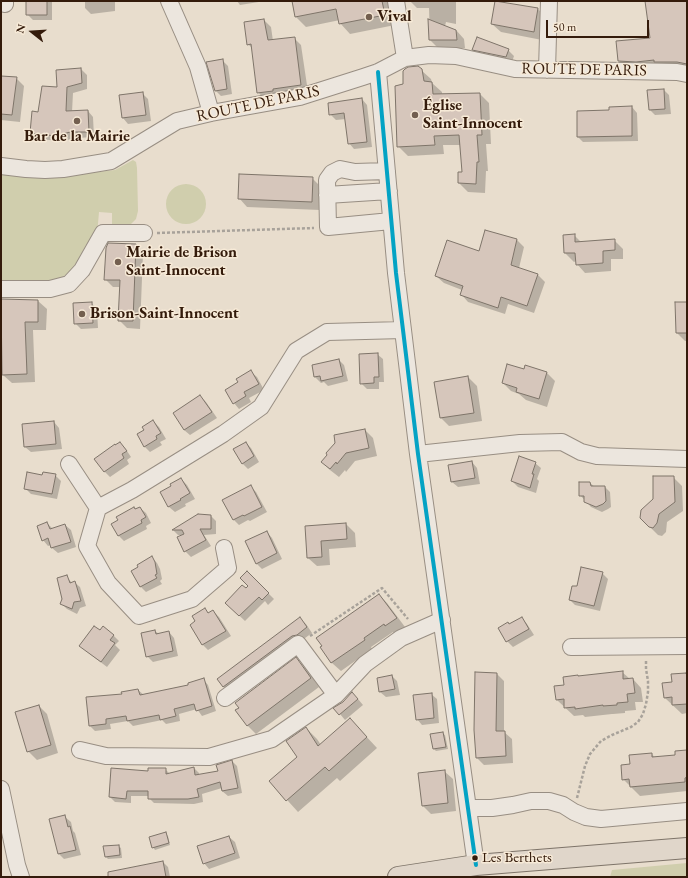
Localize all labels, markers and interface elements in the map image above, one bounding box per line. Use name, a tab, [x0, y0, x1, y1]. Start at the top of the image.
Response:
place label: Vival	[377, 7, 411, 27]
north arrow	[12, 12, 52, 52]
marker: Vival	[364, 12, 374, 22]
scale bar	[548, 12, 651, 38]
text: 50 m	[553, 19, 576, 35]
text: N	[13, 22, 29, 35]
street label: ROUTE DE PARIS	[521, 59, 647, 81]
street label: ROUTE DE PARIS	[195, 82, 321, 126]
place label: Église Saint-Innocent	[423, 96, 522, 134]
marker: Église Saint-Innocent	[410, 110, 420, 120]
marker: Bar de la Mairie	[72, 116, 82, 126]
place label: Bar de la Mairie	[24, 127, 130, 147]
place label: Mairie de Brison Saint-Innocent	[126, 243, 237, 281]
marker: Mairie de Brison Saint-Innocent	[113, 257, 123, 267]
place label: Brison-Saint-Innocent	[90, 304, 239, 324]
marker: Brison-Saint-Innocent	[77, 309, 87, 319]
place label: Les Berthets	[482, 849, 552, 867]
marker: Les Berthets	[470, 853, 480, 863]

